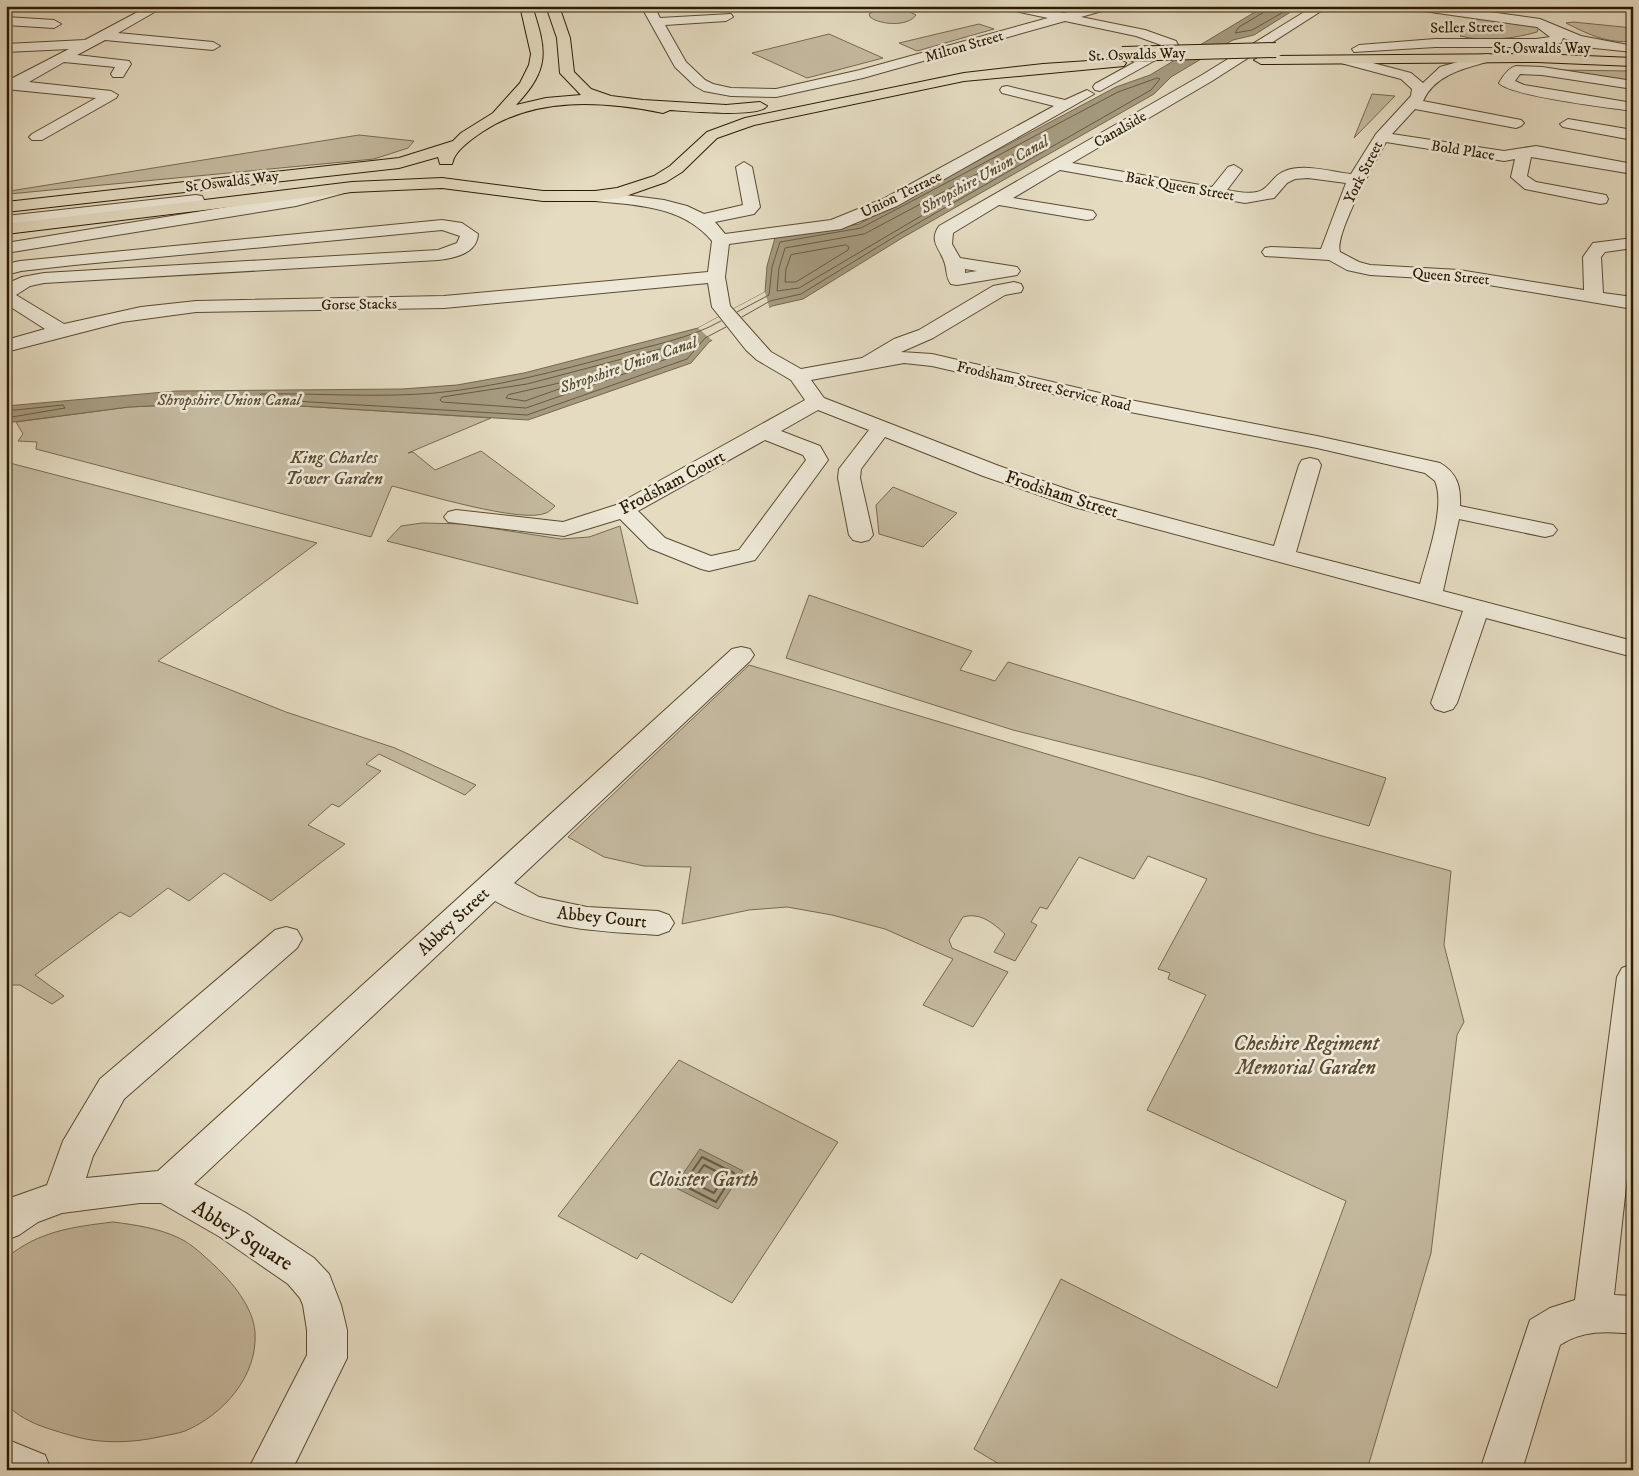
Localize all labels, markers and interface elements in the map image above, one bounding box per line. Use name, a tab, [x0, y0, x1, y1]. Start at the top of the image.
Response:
street label: Seller Street	[1430, 17, 1504, 38]
street label: Milton Street	[923, 26, 1006, 67]
street label: St. Oswalds Way	[1493, 39, 1592, 58]
street label: St. Oswalds Way	[1088, 43, 1187, 66]
street label: Canalside	[1091, 107, 1150, 152]
water label: Shropshire Union Canal	[916, 130, 1054, 219]
street label: Bold Place	[1430, 136, 1496, 165]
street label: York Street	[1340, 138, 1387, 207]
street label: St Oswalds Way	[184, 166, 281, 197]
street label: Union Terrace	[858, 167, 945, 222]
street label: Back Queen Street	[1124, 168, 1236, 205]
street label: Queen Street	[1412, 264, 1490, 289]
street label: Gorse Stacks	[321, 294, 397, 315]
water label: Shropshire Union Canal	[556, 332, 701, 398]
street label: Frodsham Street Service Road	[955, 357, 1133, 416]
water label: Shropshire Union Canal	[156, 390, 303, 410]
street label: Frodsham Court	[616, 446, 729, 520]
park label: King Charles Tower Garden	[285, 447, 383, 490]
street label: Frodsham Street	[1002, 466, 1121, 524]
street label: Abbey Street	[413, 883, 495, 961]
street label: Abbey Court	[556, 902, 648, 934]
park label: Cheshire Regiment Memorial Garden	[1233, 1031, 1381, 1081]
park label: Cloister Garth	[648, 1167, 758, 1193]
street label: Abbey Square	[188, 1195, 298, 1277]

